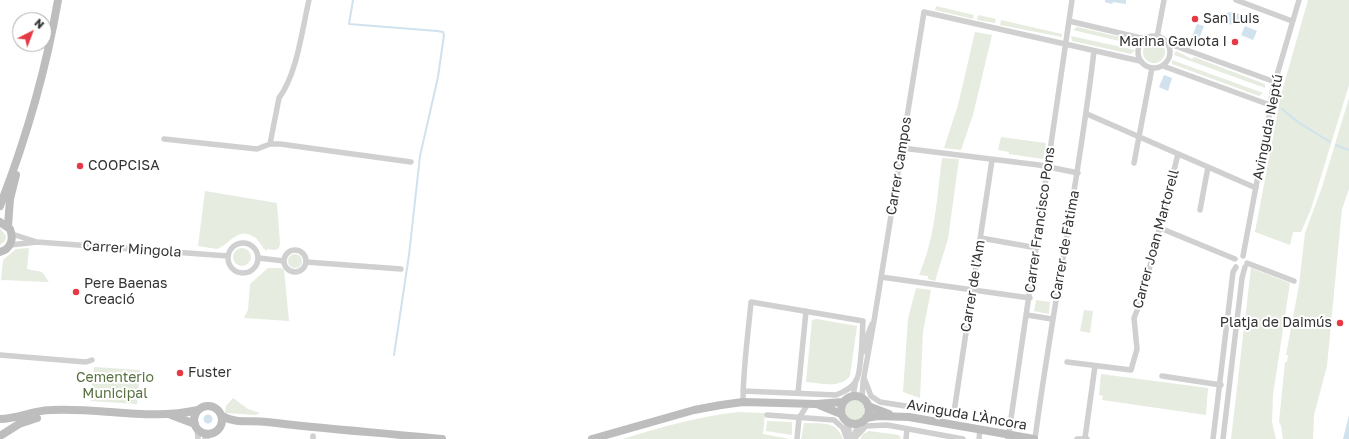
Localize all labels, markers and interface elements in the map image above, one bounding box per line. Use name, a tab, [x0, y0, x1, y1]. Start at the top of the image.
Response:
place label: San Luis	[1203, 11, 1259, 27]
north arrow	[12, 12, 52, 52]
marker: San Luis	[1190, 14, 1200, 24]
text: N	[32, 16, 47, 31]
place label: Marina Gaviota I	[1119, 34, 1227, 50]
marker: Marina Gaviota I	[1230, 37, 1240, 47]
street label: Avinguda Neptú	[1250, 73, 1286, 181]
street label: Carrer Campos	[883, 116, 915, 216]
street label: Carrer Francisco Pons	[1021, 146, 1059, 294]
place label: COOPCISA	[88, 158, 160, 174]
marker: COOPCISA	[75, 161, 85, 171]
street label: Carrer Joan Martorell	[1129, 167, 1183, 311]
street label: Carrer de Fàtima	[1047, 189, 1083, 301]
street label: Carrer Mingola	[82, 237, 182, 261]
street label: Carrer de l'Am	[957, 239, 989, 333]
place label: Pere Baenas Creació	[84, 276, 167, 308]
marker: Pere Baenas Creació	[71, 287, 81, 297]
place label: Platja de Daimús	[1220, 315, 1332, 331]
marker: Platja de Daimús	[1335, 318, 1345, 328]
place label: Fuster	[188, 365, 231, 381]
marker: Fuster	[175, 368, 185, 378]
park label: Cementerio Municipal	[76, 370, 154, 402]
street label: Avinguda L'Àncora	[906, 396, 1028, 434]

